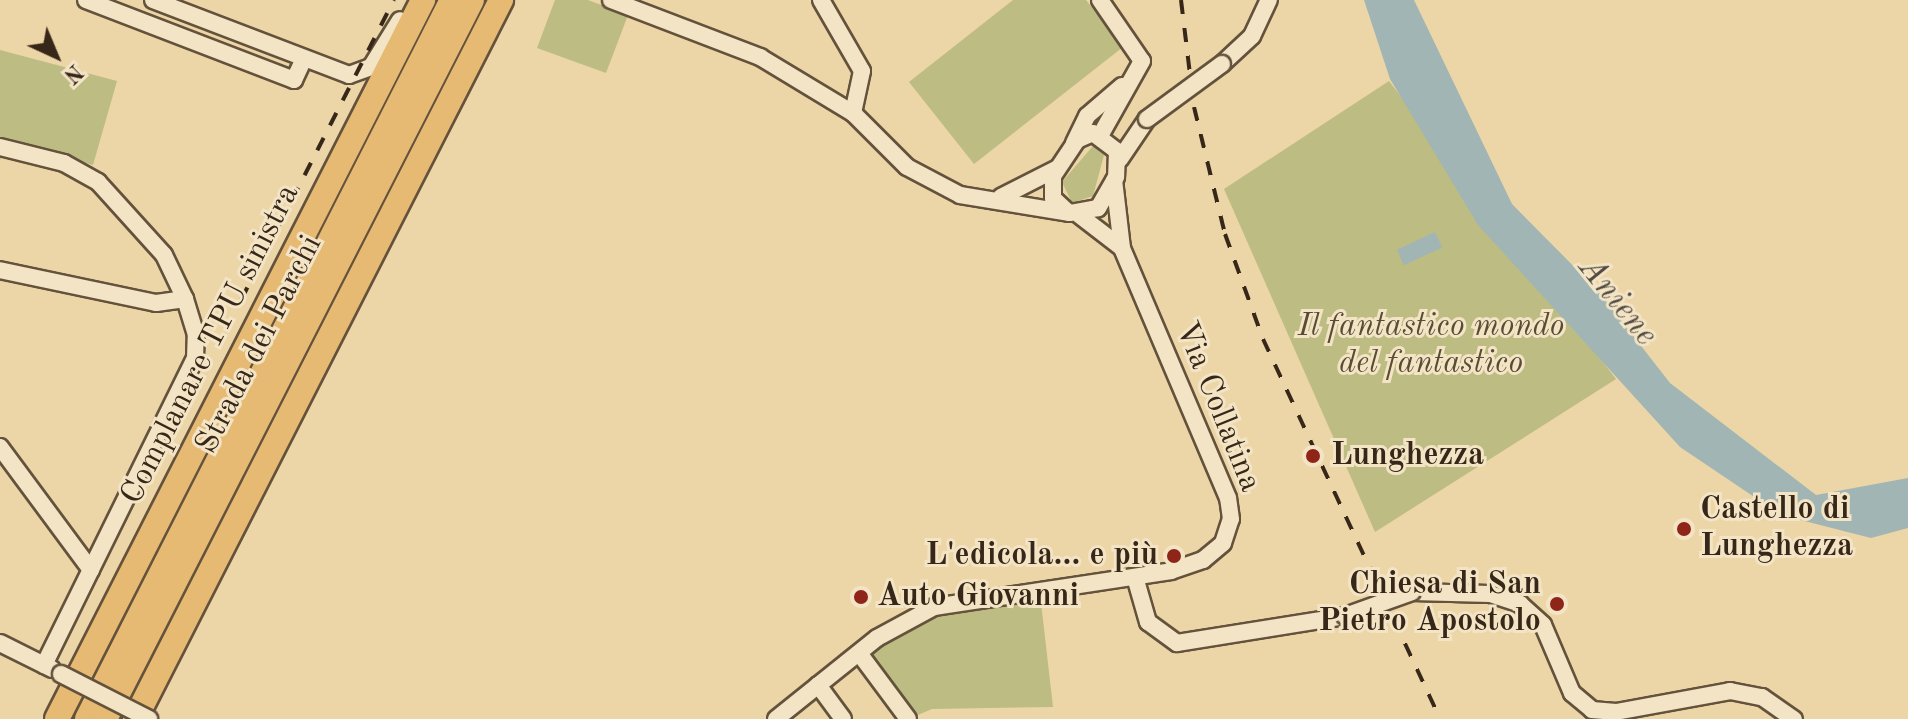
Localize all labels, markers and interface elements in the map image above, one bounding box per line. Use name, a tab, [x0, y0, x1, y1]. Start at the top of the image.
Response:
north arrow	[16, 16, 96, 96]
text: N	[59, 60, 86, 87]
street label: Complanare TPU sinistra	[114, 179, 308, 511]
street label: Strada dei Parchi	[188, 229, 332, 461]
water label: Aniene	[1569, 249, 1665, 355]
park label: Il fantastico mondo del fantastico	[1298, 309, 1564, 384]
street label: Via Collatina	[1165, 316, 1269, 498]
place label: Lunghezza	[1331, 437, 1484, 475]
marker: Lunghezza	[1302, 445, 1324, 467]
place label: Castello di Lunghezza	[1700, 492, 1853, 567]
marker: Castello di Lunghezza	[1675, 520, 1693, 538]
place label: L'edicola… e più	[925, 537, 1158, 575]
marker: L'edicola… e più	[1165, 547, 1183, 565]
place label: Chiesa di San Pietro Apostolo	[1318, 567, 1541, 642]
place label: Auto Giovanni	[877, 578, 1079, 616]
marker: Auto Giovanni	[852, 588, 870, 606]
marker: Chiesa di San Pietro Apostolo	[1548, 595, 1566, 613]

